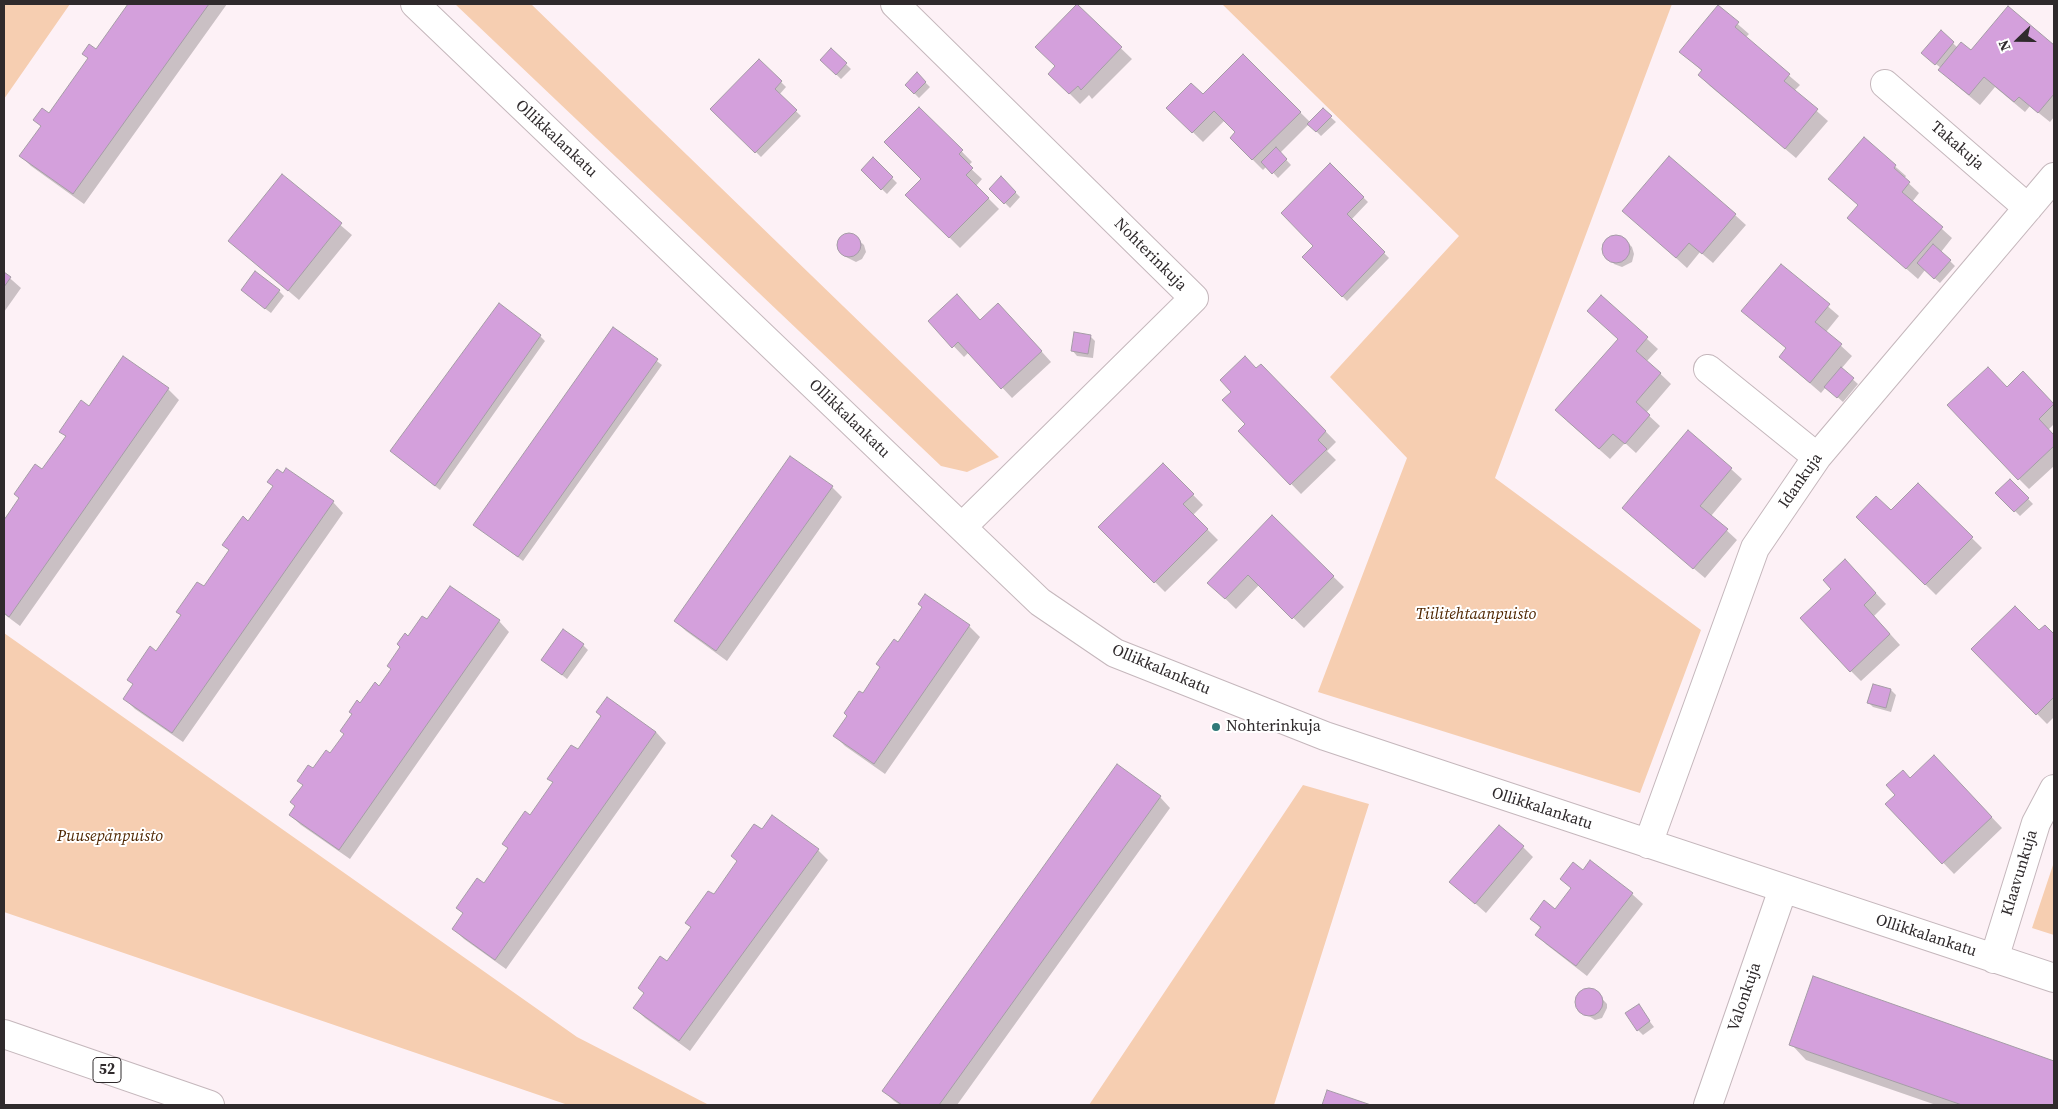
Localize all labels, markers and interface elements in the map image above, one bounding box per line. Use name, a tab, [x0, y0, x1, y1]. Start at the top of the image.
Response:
north arrow	[1993, 15, 2043, 65]
text: N	[1993, 37, 2015, 54]
street label: Ollikkalankatu	[511, 96, 601, 182]
street label: Takakuja	[1926, 118, 1988, 174]
street label: Nohterinkuja	[1110, 215, 1190, 295]
street label: Ollikkalankatu	[805, 376, 893, 462]
street label: Idankuja	[1775, 450, 1827, 512]
park label: Tiilitehtaanpuisto	[1416, 605, 1536, 625]
street label: Ollikkalankatu	[1109, 641, 1213, 699]
place label: Nohterinkuja	[1226, 717, 1321, 737]
marker: Nohterinkuja	[1210, 721, 1222, 733]
street label: Ollikkalankatu	[1489, 784, 1595, 834]
park label: Puusepänpuisto	[57, 827, 163, 847]
street label: Klaavunkuja	[1998, 828, 2042, 918]
street label: Ollikkalankatu	[1873, 911, 1979, 961]
street label: Valonkuja	[1724, 960, 1766, 1034]
road number: 52	[93, 1058, 121, 1082]

